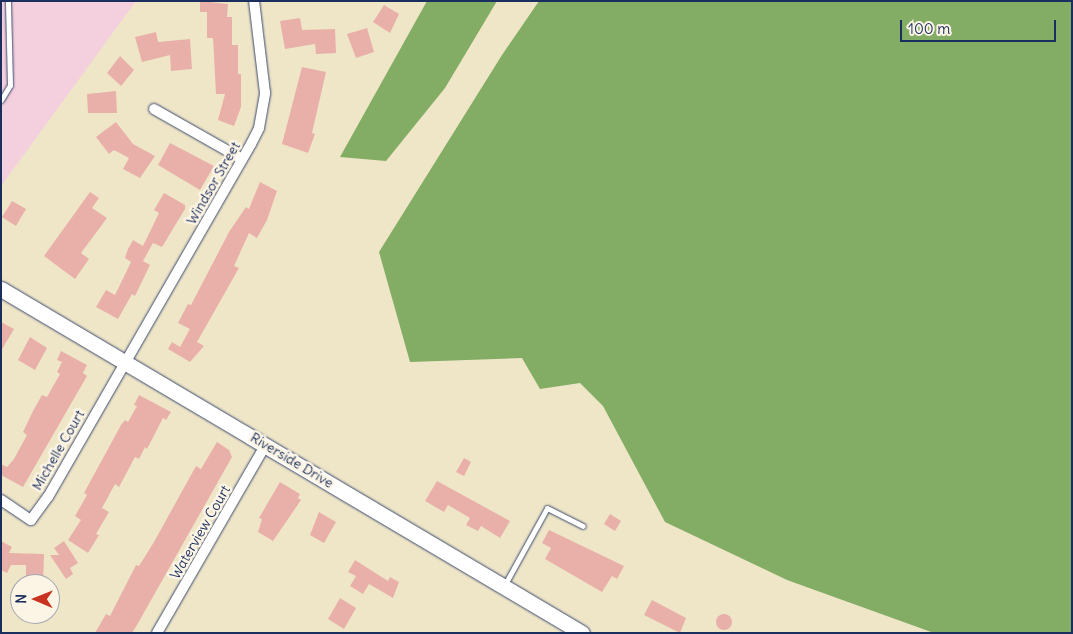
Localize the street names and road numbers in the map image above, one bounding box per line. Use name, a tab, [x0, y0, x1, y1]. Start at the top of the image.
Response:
street label: Windsor Street	[183, 139, 243, 227]
street label: Michelle Court	[28, 407, 88, 493]
street label: Riverside Drive	[247, 429, 337, 491]
street label: Waterview Court	[166, 482, 234, 582]

